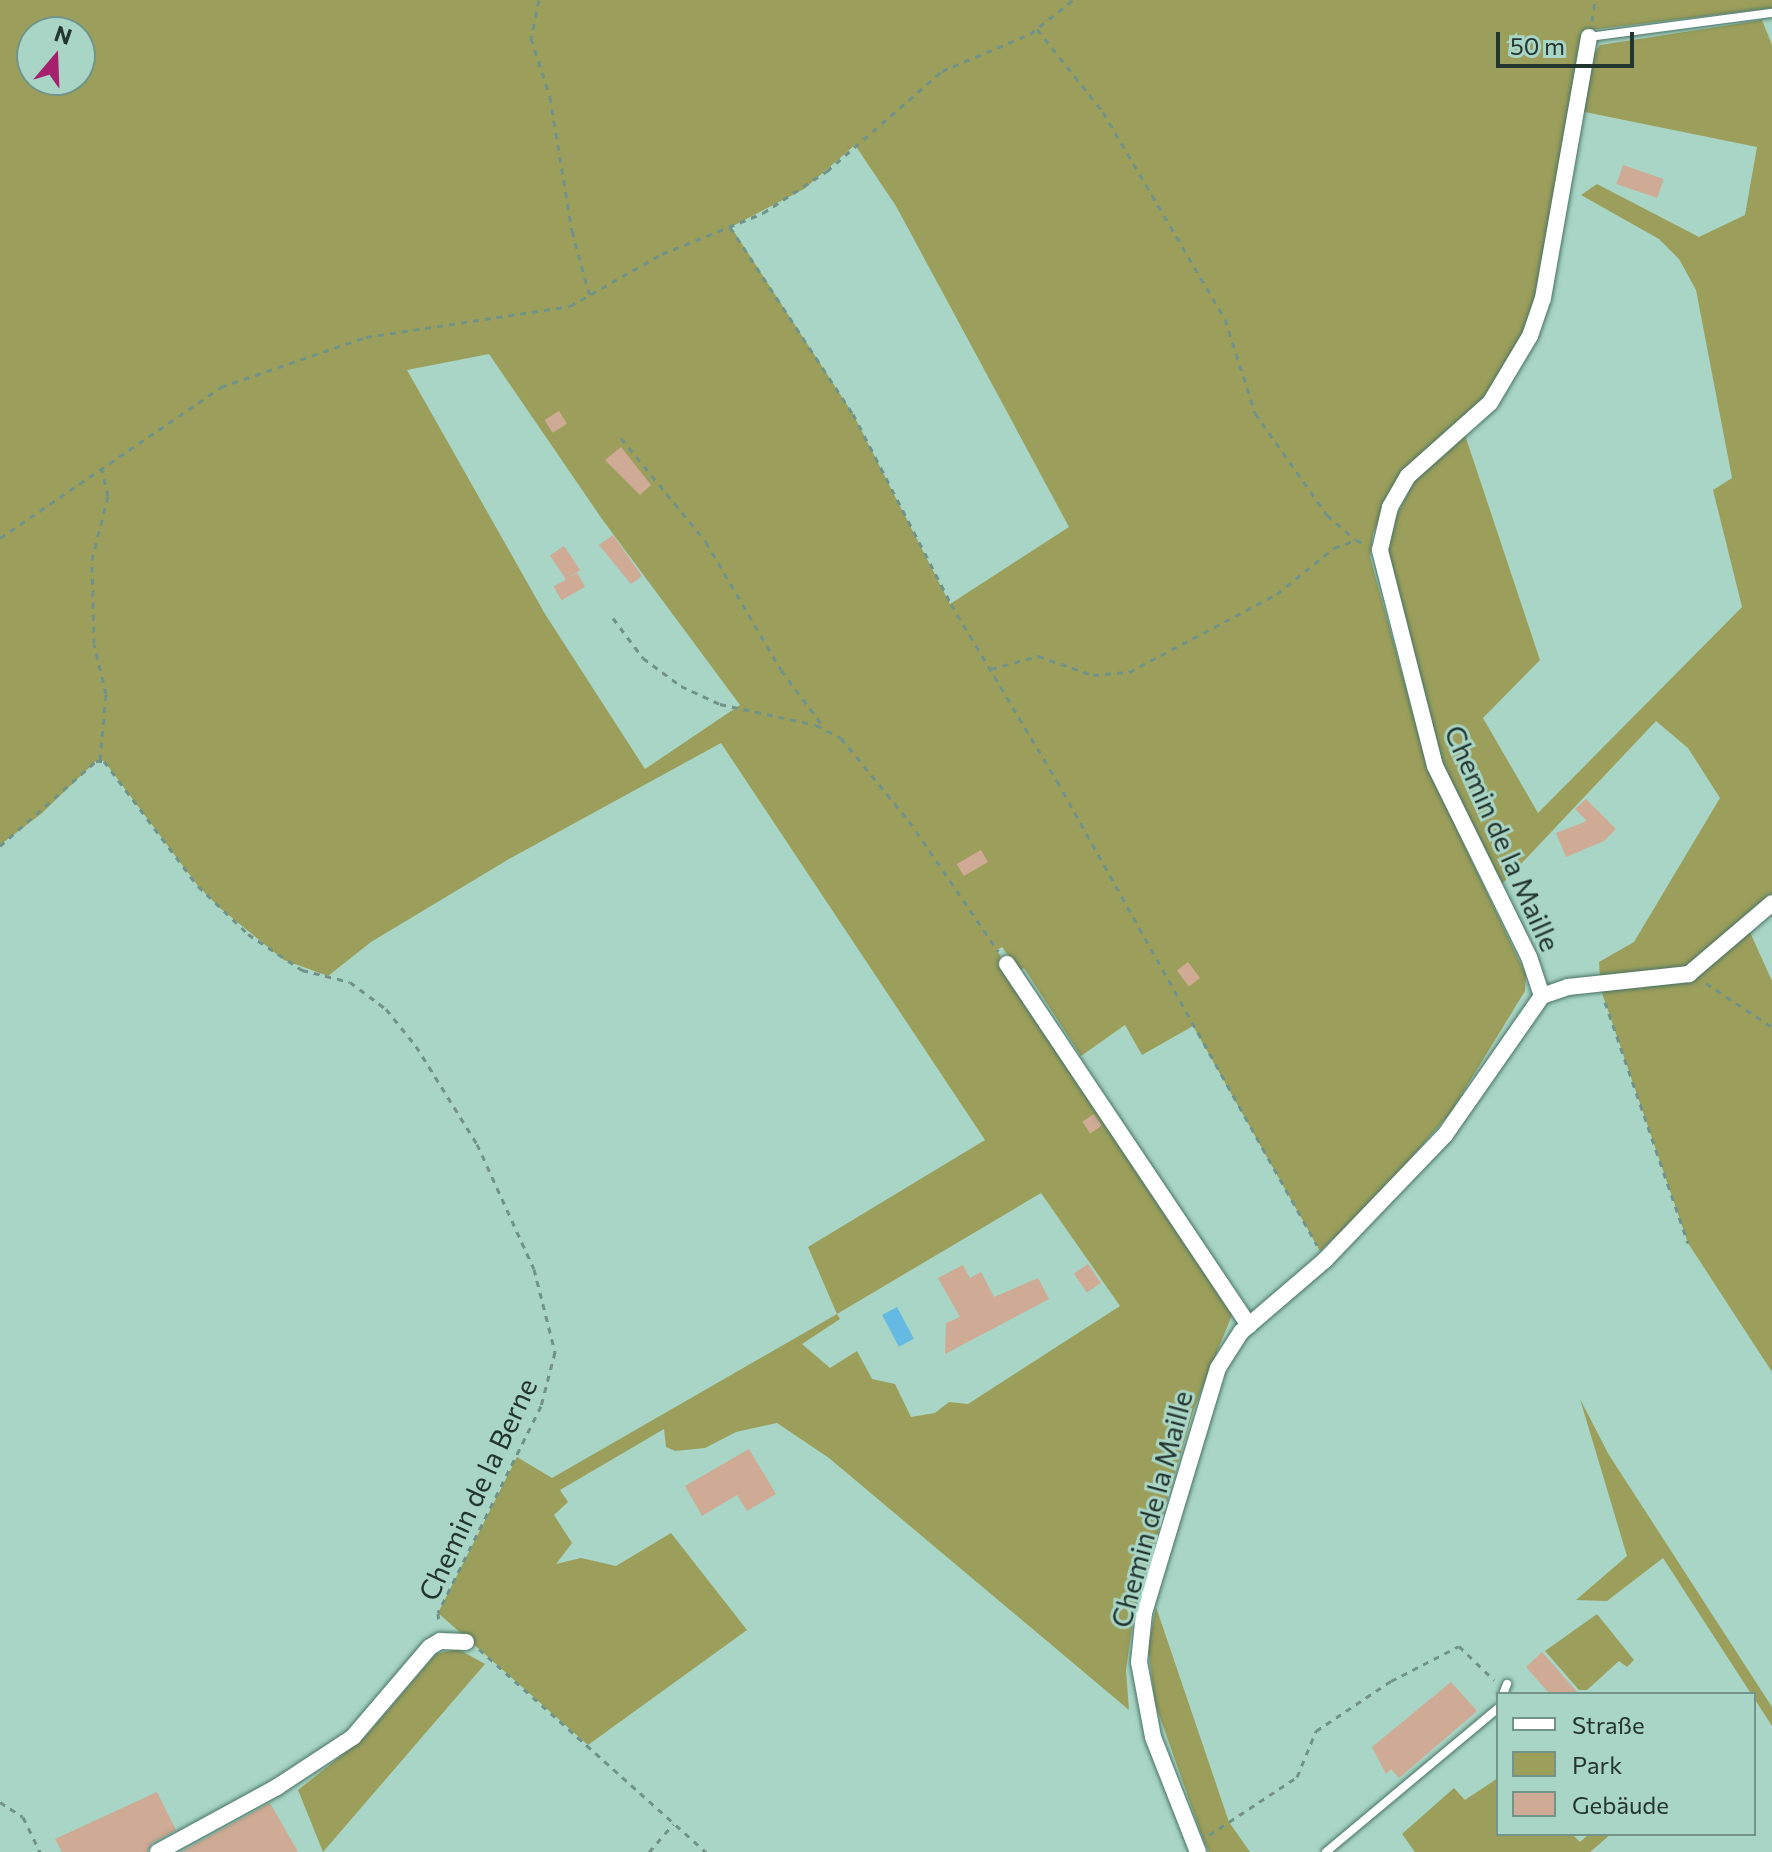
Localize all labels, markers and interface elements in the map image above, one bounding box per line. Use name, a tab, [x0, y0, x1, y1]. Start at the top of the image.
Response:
north arrow	[16, 16, 96, 96]
scale bar	[1500, 16, 1638, 66]
text: N	[51, 19, 76, 50]
text: 50 m	[1510, 31, 1565, 60]
street label: Chemin de la Maille	[1438, 720, 1568, 956]
street label: Chemin de la Berne	[411, 1373, 543, 1605]
street label: Chemin de la Maille	[1103, 1387, 1199, 1631]
legend	[1496, 1692, 1756, 1836]
text: Straße	[1572, 1710, 1645, 1739]
text: Park	[1572, 1750, 1622, 1779]
text: Gebäude	[1572, 1790, 1669, 1819]

